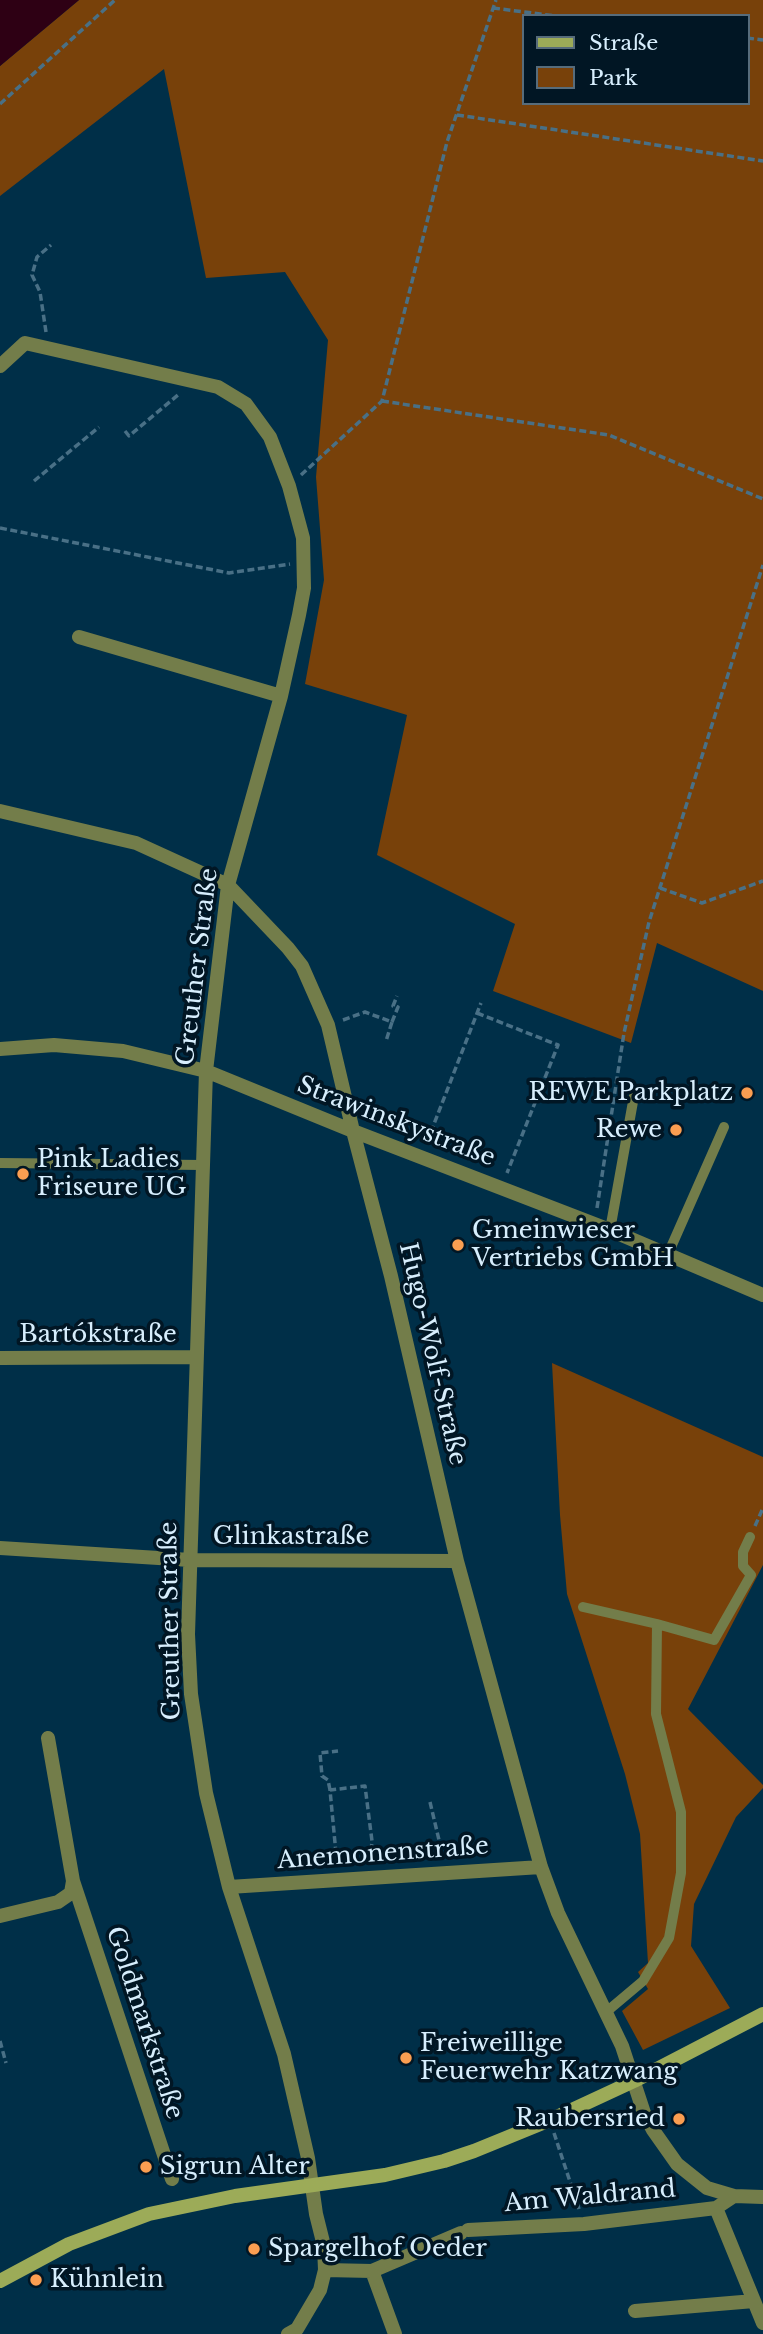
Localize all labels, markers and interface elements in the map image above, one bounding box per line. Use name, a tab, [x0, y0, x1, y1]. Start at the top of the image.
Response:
legend	[522, 14, 749, 105]
text: Straße	[589, 30, 658, 56]
text: Park	[589, 65, 638, 91]
street label: Greuther Straße	[172, 867, 224, 1067]
street label: Strawinskystraße	[293, 1071, 499, 1173]
place label: REWE Parkplatz	[529, 1079, 733, 1107]
marker: REWE Parkplatz	[739, 1085, 755, 1101]
place label: Rewe	[596, 1116, 662, 1144]
marker: Rewe	[668, 1122, 684, 1138]
place label: Pink Ladies Friseure UG	[37, 1146, 186, 1202]
marker: Pink Ladies Friseure UG	[15, 1166, 31, 1182]
place label: Gmeinwieser Vertriebs GmbH	[472, 1217, 674, 1273]
marker: Gmeinwieser Vertriebs GmbH	[450, 1237, 466, 1253]
street label: Hugo-Wolf-Straße	[392, 1240, 472, 1468]
street label: Bartókstraße	[19, 1321, 177, 1349]
street label: Greuther Straße	[155, 1521, 187, 1721]
street label: Glinkastraße	[213, 1523, 369, 1551]
street label: Anemonenstraße	[276, 1832, 490, 1876]
street label: Goldmarkstraße	[99, 1923, 189, 2123]
place label: Freiweillige Feuerwehr Katzwang	[420, 2030, 678, 2086]
marker: Freiweillige Feuerwehr Katzwang	[398, 2050, 414, 2066]
place label: Raubersried	[515, 2105, 665, 2133]
marker: Raubersried	[671, 2111, 687, 2127]
place label: Sigrun Alter	[160, 2153, 310, 2181]
marker: Sigrun Alter	[138, 2159, 154, 2175]
street label: Am Waldrand	[503, 2175, 677, 2219]
place label: Spargelhof Oeder	[268, 2235, 487, 2263]
marker: Spargelhof Oeder	[246, 2241, 262, 2257]
place label: Kühnlein	[50, 2266, 164, 2294]
marker: Kühnlein	[28, 2272, 44, 2288]

